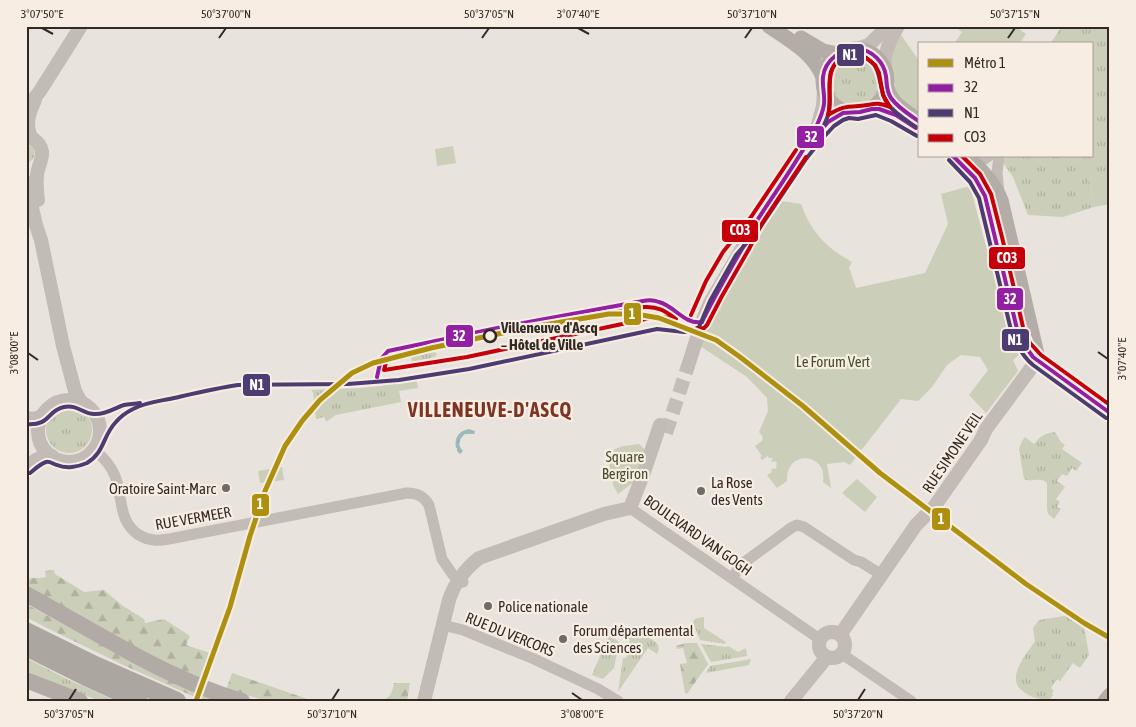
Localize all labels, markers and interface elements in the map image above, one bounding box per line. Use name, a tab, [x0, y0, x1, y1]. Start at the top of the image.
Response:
text: 3°07'50"E	[21, 7, 63, 21]
text: 50°37'00"N	[201, 7, 251, 21]
text: 50°37'05"N	[464, 7, 514, 21]
text: 3°07'40"E	[557, 7, 599, 21]
text: 50°37'10"N	[727, 7, 777, 21]
text: 50°37'15"N	[990, 7, 1040, 21]
legend	[918, 42, 1094, 158]
line badge: N1	[836, 43, 865, 67]
text: N1	[843, 47, 858, 63]
text: Métro 1	[964, 54, 1006, 71]
text: 32	[964, 78, 978, 95]
text: N1	[964, 104, 980, 121]
line badge: 32	[796, 125, 825, 149]
text: CO3	[964, 128, 986, 145]
text: 32	[804, 129, 818, 145]
line badge: CO3	[721, 219, 759, 243]
text: CO3	[730, 222, 750, 238]
line badge: CO3	[988, 246, 1026, 270]
text: CO3	[997, 250, 1017, 266]
line badge: 32	[996, 287, 1024, 311]
text: 32	[1003, 291, 1017, 307]
line badge: 1	[623, 302, 642, 326]
text: 1	[629, 306, 636, 322]
place label: Villeneuve d'Ascq – Hôtel de Ville	[500, 319, 598, 353]
line badge: 32	[445, 324, 474, 348]
text: 32	[452, 328, 466, 344]
line badge: N1	[1001, 328, 1030, 352]
marker: Villeneuve d'Ascq – Hôtel de Ville	[483, 329, 497, 343]
text: 3°08'00"E	[7, 332, 21, 374]
text: N1	[1008, 332, 1023, 348]
text: 3°07'40"E	[1115, 338, 1129, 380]
park label: Le Forum Vert	[796, 353, 870, 370]
line badge: N1	[242, 373, 271, 397]
text: N1	[250, 377, 265, 393]
district label: VILLENEUVE-D'ASCQ	[407, 398, 572, 421]
street label: RUE SIMONE VEIL	[919, 408, 986, 496]
park label: Square Bergiron	[602, 448, 648, 482]
place label: La Rose des Vents	[711, 474, 763, 508]
place label: Oratoire Saint-Marc	[109, 480, 216, 497]
marker: Oratoire Saint-Marc	[220, 482, 232, 494]
marker: La Rose des Vents	[695, 485, 707, 497]
street label: BOULEVARD VAN GOGH	[641, 491, 755, 579]
line badge: 1	[251, 493, 270, 517]
text: 1	[257, 496, 264, 512]
street label: RUE VERMEER	[154, 503, 233, 533]
line badge: 1	[931, 507, 951, 531]
text: 1	[938, 511, 945, 527]
place label: Police nationale	[498, 598, 588, 615]
marker: Police nationale	[482, 600, 494, 612]
street label: RUE DU VERCORS	[463, 608, 557, 660]
place label: Forum départemental des Sciences	[573, 622, 694, 656]
marker: Forum départemental des Sciences	[557, 633, 569, 645]
text: 50°37'05"N	[44, 707, 94, 721]
text: 50°37'10"N	[307, 707, 357, 721]
text: 3°08'00"E	[561, 707, 603, 721]
text: 50°37'20"N	[833, 707, 883, 721]

